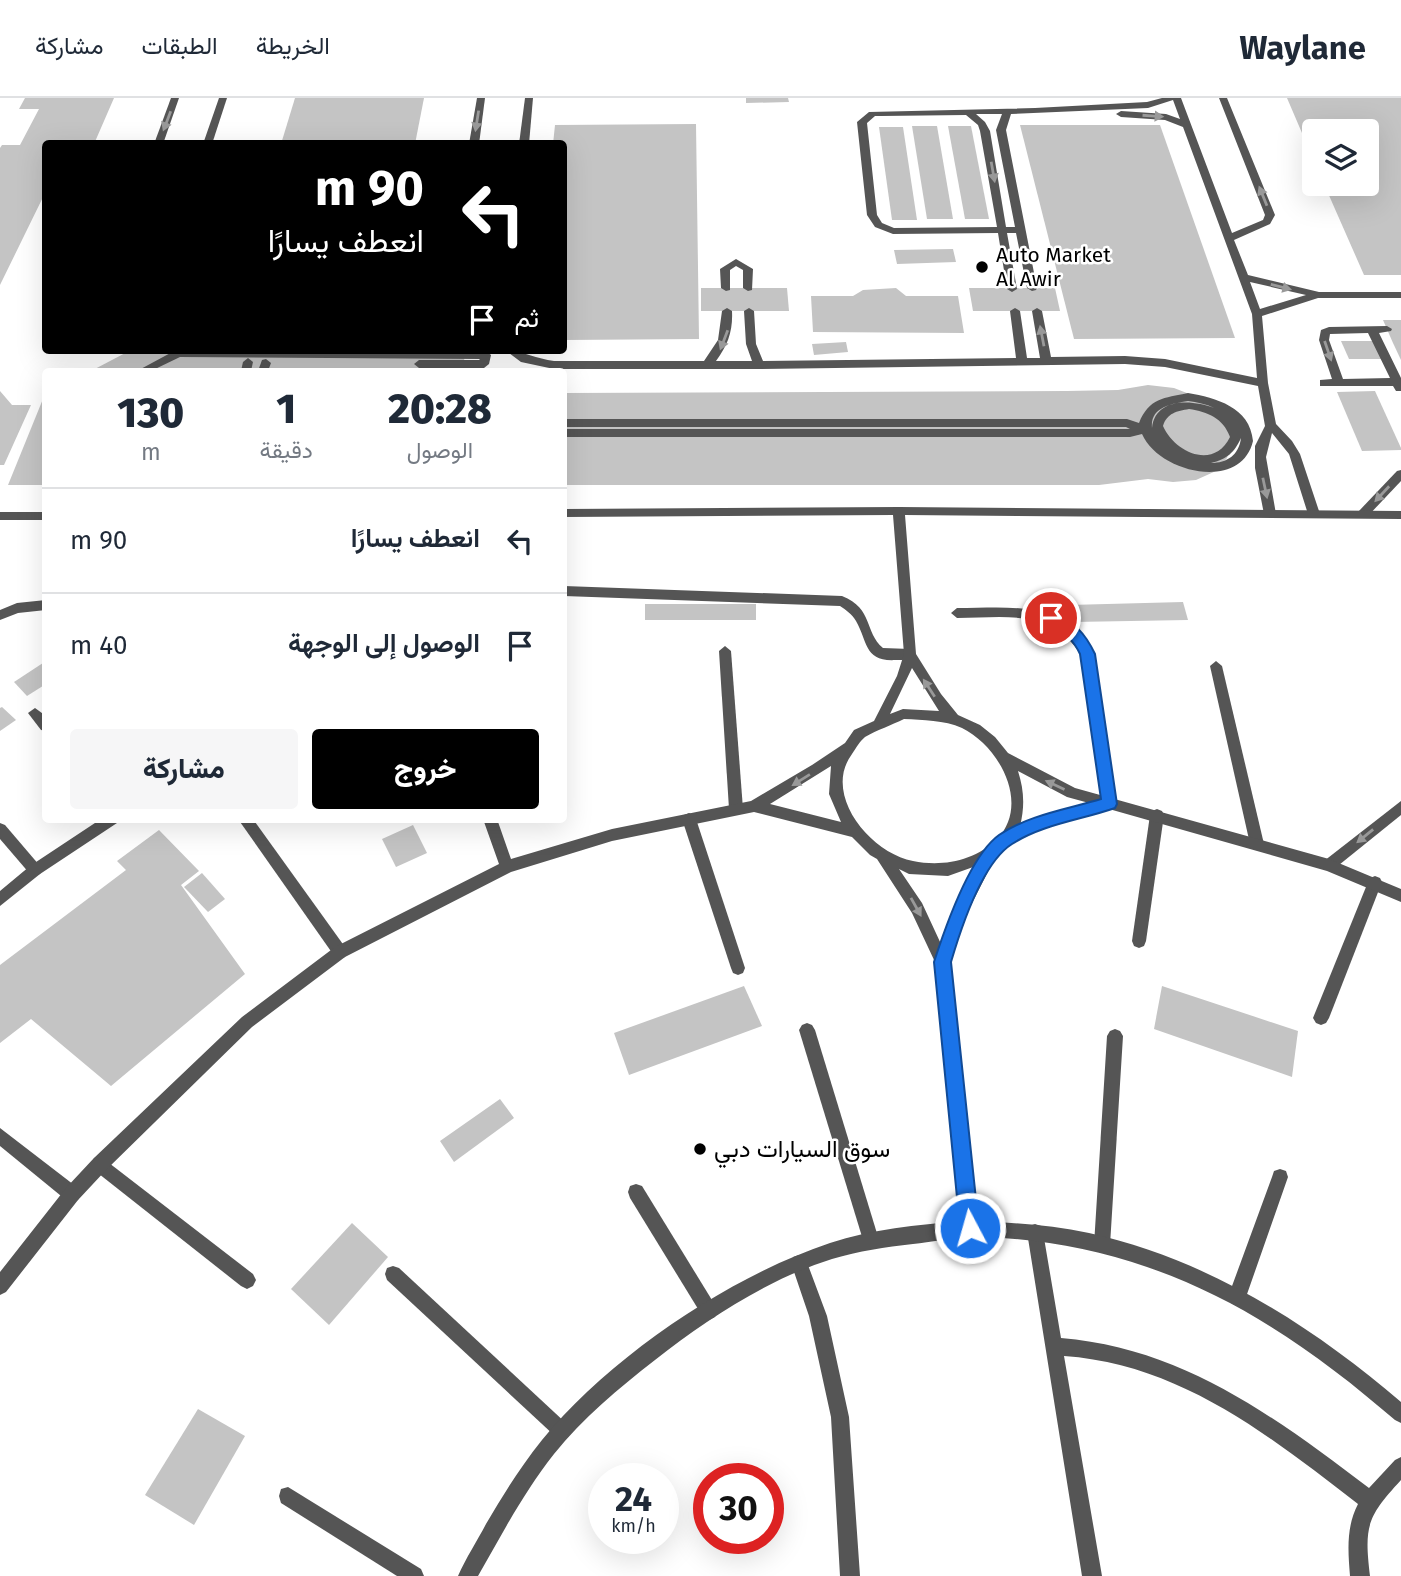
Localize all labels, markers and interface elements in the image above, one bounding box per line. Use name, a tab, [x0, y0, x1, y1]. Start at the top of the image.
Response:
text: Waylane	[1239, 28, 1366, 68]
text: مشاركة	[35, 32, 103, 60]
text: الطبقات	[141, 32, 218, 60]
text: الخريطة	[256, 32, 330, 60]
one-way arrow	[161, 110, 172, 131]
one-way arrow	[471, 110, 482, 132]
one-way arrow	[1142, 111, 1164, 122]
map controls	[1302, 119, 1379, 196]
button: layers	[1302, 119, 1379, 196]
text: 90 m	[315, 159, 424, 218]
one-way arrow	[987, 161, 998, 183]
icon: left	[448, 168, 539, 259]
one-way arrow	[1258, 186, 1269, 207]
text: انعطف يسارًا	[268, 222, 424, 260]
place label: Auto Market Al Awir	[996, 242, 1111, 292]
marker: Auto Market Al Awir	[974, 259, 990, 275]
one-way arrow	[1270, 282, 1292, 293]
icon: arrive	[463, 301, 501, 339]
text: ثم	[515, 303, 539, 334]
one-way arrow	[1036, 325, 1047, 347]
one-way arrow	[718, 330, 729, 351]
one-way arrow	[1323, 341, 1334, 362]
text: 1	[276, 384, 296, 434]
text: 20:28	[388, 384, 492, 434]
text: 130	[117, 388, 184, 438]
text: دقيقة	[259, 436, 313, 464]
text: الوصول	[407, 436, 473, 464]
text: m	[141, 438, 161, 466]
one-way arrow	[1259, 477, 1270, 499]
one-way arrow	[1374, 485, 1390, 502]
icon: left	[501, 522, 539, 560]
text: انعطف يسارًا	[351, 523, 480, 554]
text: 90 m	[70, 525, 127, 556]
pin	[1021, 588, 1081, 648]
icon: arrive	[1032, 599, 1070, 637]
icon: arrive	[501, 627, 539, 665]
text: الوصول إلى الوجهة	[288, 628, 480, 659]
text: 40 m	[70, 630, 128, 661]
one-way arrow	[923, 678, 936, 698]
button: مشاركة	[70, 729, 298, 809]
button: خروج	[312, 729, 539, 809]
one-way arrow	[791, 773, 810, 786]
one-way arrow	[1045, 779, 1066, 790]
one-way arrow	[1356, 828, 1373, 843]
one-way arrow	[910, 898, 922, 917]
place label: سوق السيارات دبي	[714, 1135, 890, 1168]
marker: سوق السيارات دبي	[692, 1141, 708, 1157]
position arrow	[933, 1191, 1007, 1265]
speed limit sign: 30	[693, 1463, 784, 1554]
text: 24	[615, 1478, 652, 1520]
text: km/h	[611, 1515, 656, 1537]

